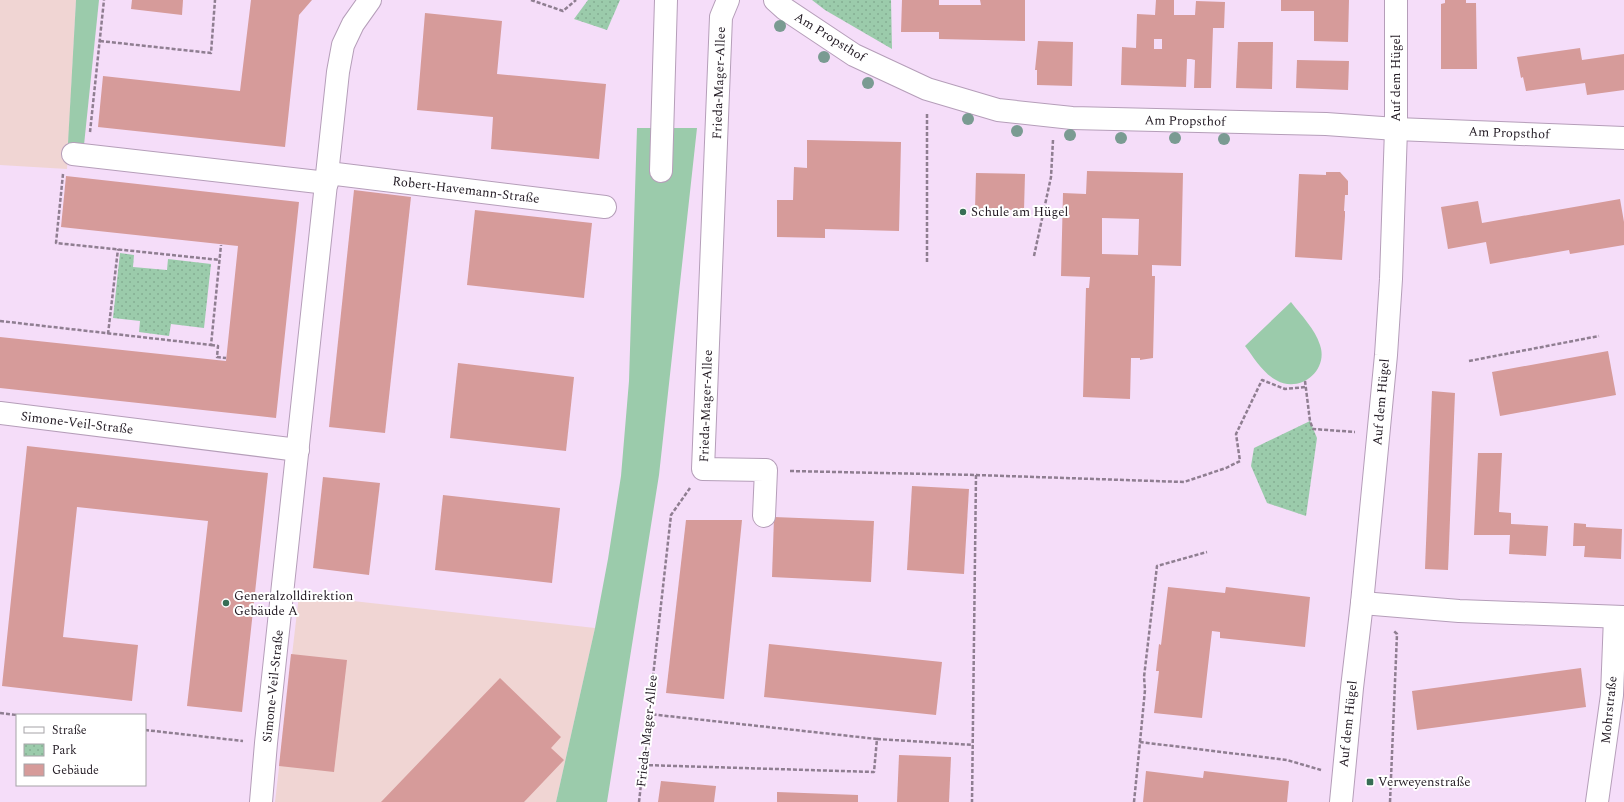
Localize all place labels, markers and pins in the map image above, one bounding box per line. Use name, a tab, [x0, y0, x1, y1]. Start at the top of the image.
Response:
place label: Schule am Hügel	[971, 202, 1068, 222]
marker: Schule am Hügel	[958, 207, 968, 217]
place label: Generalzolldirektion Gebäude A	[234, 586, 354, 621]
marker: Generalzolldirektion Gebäude A	[221, 598, 231, 608]
place label: Verweyenstraße	[1378, 772, 1471, 792]
marker: Verweyenstraße	[1365, 777, 1375, 787]

